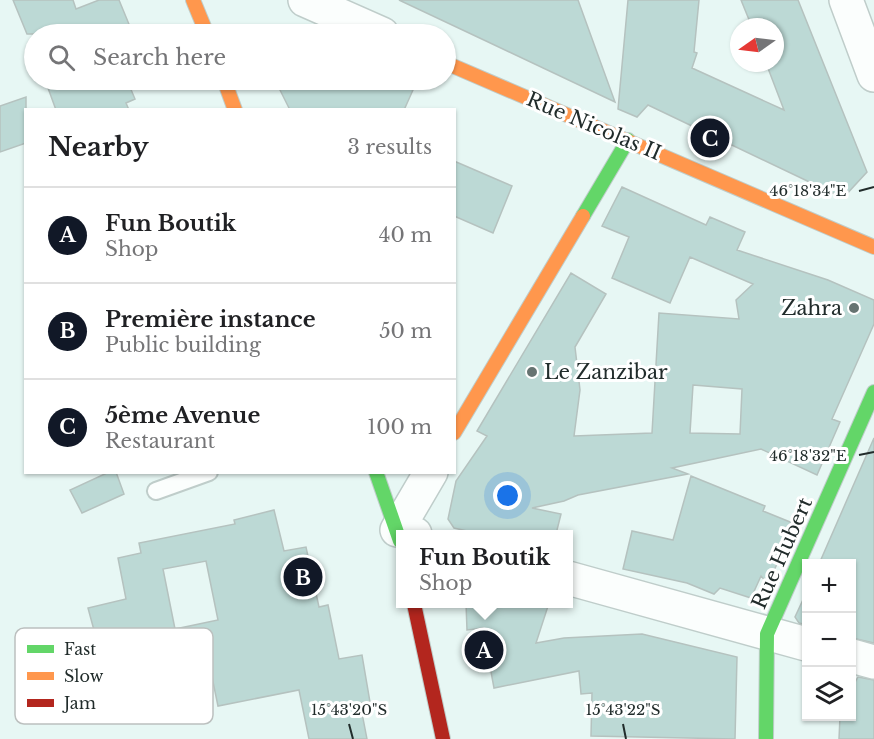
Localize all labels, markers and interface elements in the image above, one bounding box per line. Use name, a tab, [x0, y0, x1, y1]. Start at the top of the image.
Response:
north arrow	[730, 18, 784, 72]
search box	[24, 24, 456, 90]
icon: search	[45, 41, 78, 74]
text: Search here	[93, 44, 226, 71]
street label: Rue Nicolas II	[523, 87, 665, 165]
pin: C	[690, 116, 730, 160]
text: Nearby	[48, 131, 149, 163]
text: 3 results	[348, 135, 432, 159]
text: 46°18'34"E	[770, 181, 846, 200]
text: Fun Boutik	[105, 210, 236, 237]
text: A	[59, 223, 76, 247]
text: 40 m	[379, 223, 432, 247]
text: Shop	[105, 237, 158, 261]
place label: Zahra	[781, 296, 843, 320]
marker: Zahra	[847, 301, 861, 315]
text: Première instance	[105, 306, 316, 333]
text: B	[60, 319, 75, 343]
text: 50 m	[379, 319, 432, 343]
text: Public building	[105, 333, 261, 357]
place label: Le Zanzibar	[544, 360, 668, 384]
marker: Le Zanzibar	[525, 365, 539, 379]
text: 5ème Avenue	[105, 402, 260, 429]
text: C	[59, 415, 76, 439]
text: 100 m	[367, 415, 432, 439]
text: Restaurant	[105, 429, 215, 453]
text: 46°18'32"E	[769, 446, 847, 465]
your location	[493, 481, 522, 510]
street label: Rue Hubert	[747, 493, 817, 612]
popup	[396, 530, 573, 608]
text: Fun Boutik	[419, 544, 550, 571]
pin: B	[284, 554, 322, 600]
map controls	[802, 559, 856, 721]
button: +	[802, 559, 856, 613]
text: Shop	[419, 571, 472, 595]
button: −	[802, 613, 856, 667]
legend	[15, 628, 213, 724]
pin: A	[464, 628, 504, 672]
text: Fast	[64, 639, 96, 659]
text: Slow	[64, 666, 104, 686]
button: layers	[802, 667, 856, 721]
text: Jam	[62, 693, 96, 713]
text: 15°43'20"S	[311, 700, 387, 719]
text: 15°43'22"S	[586, 700, 660, 719]

